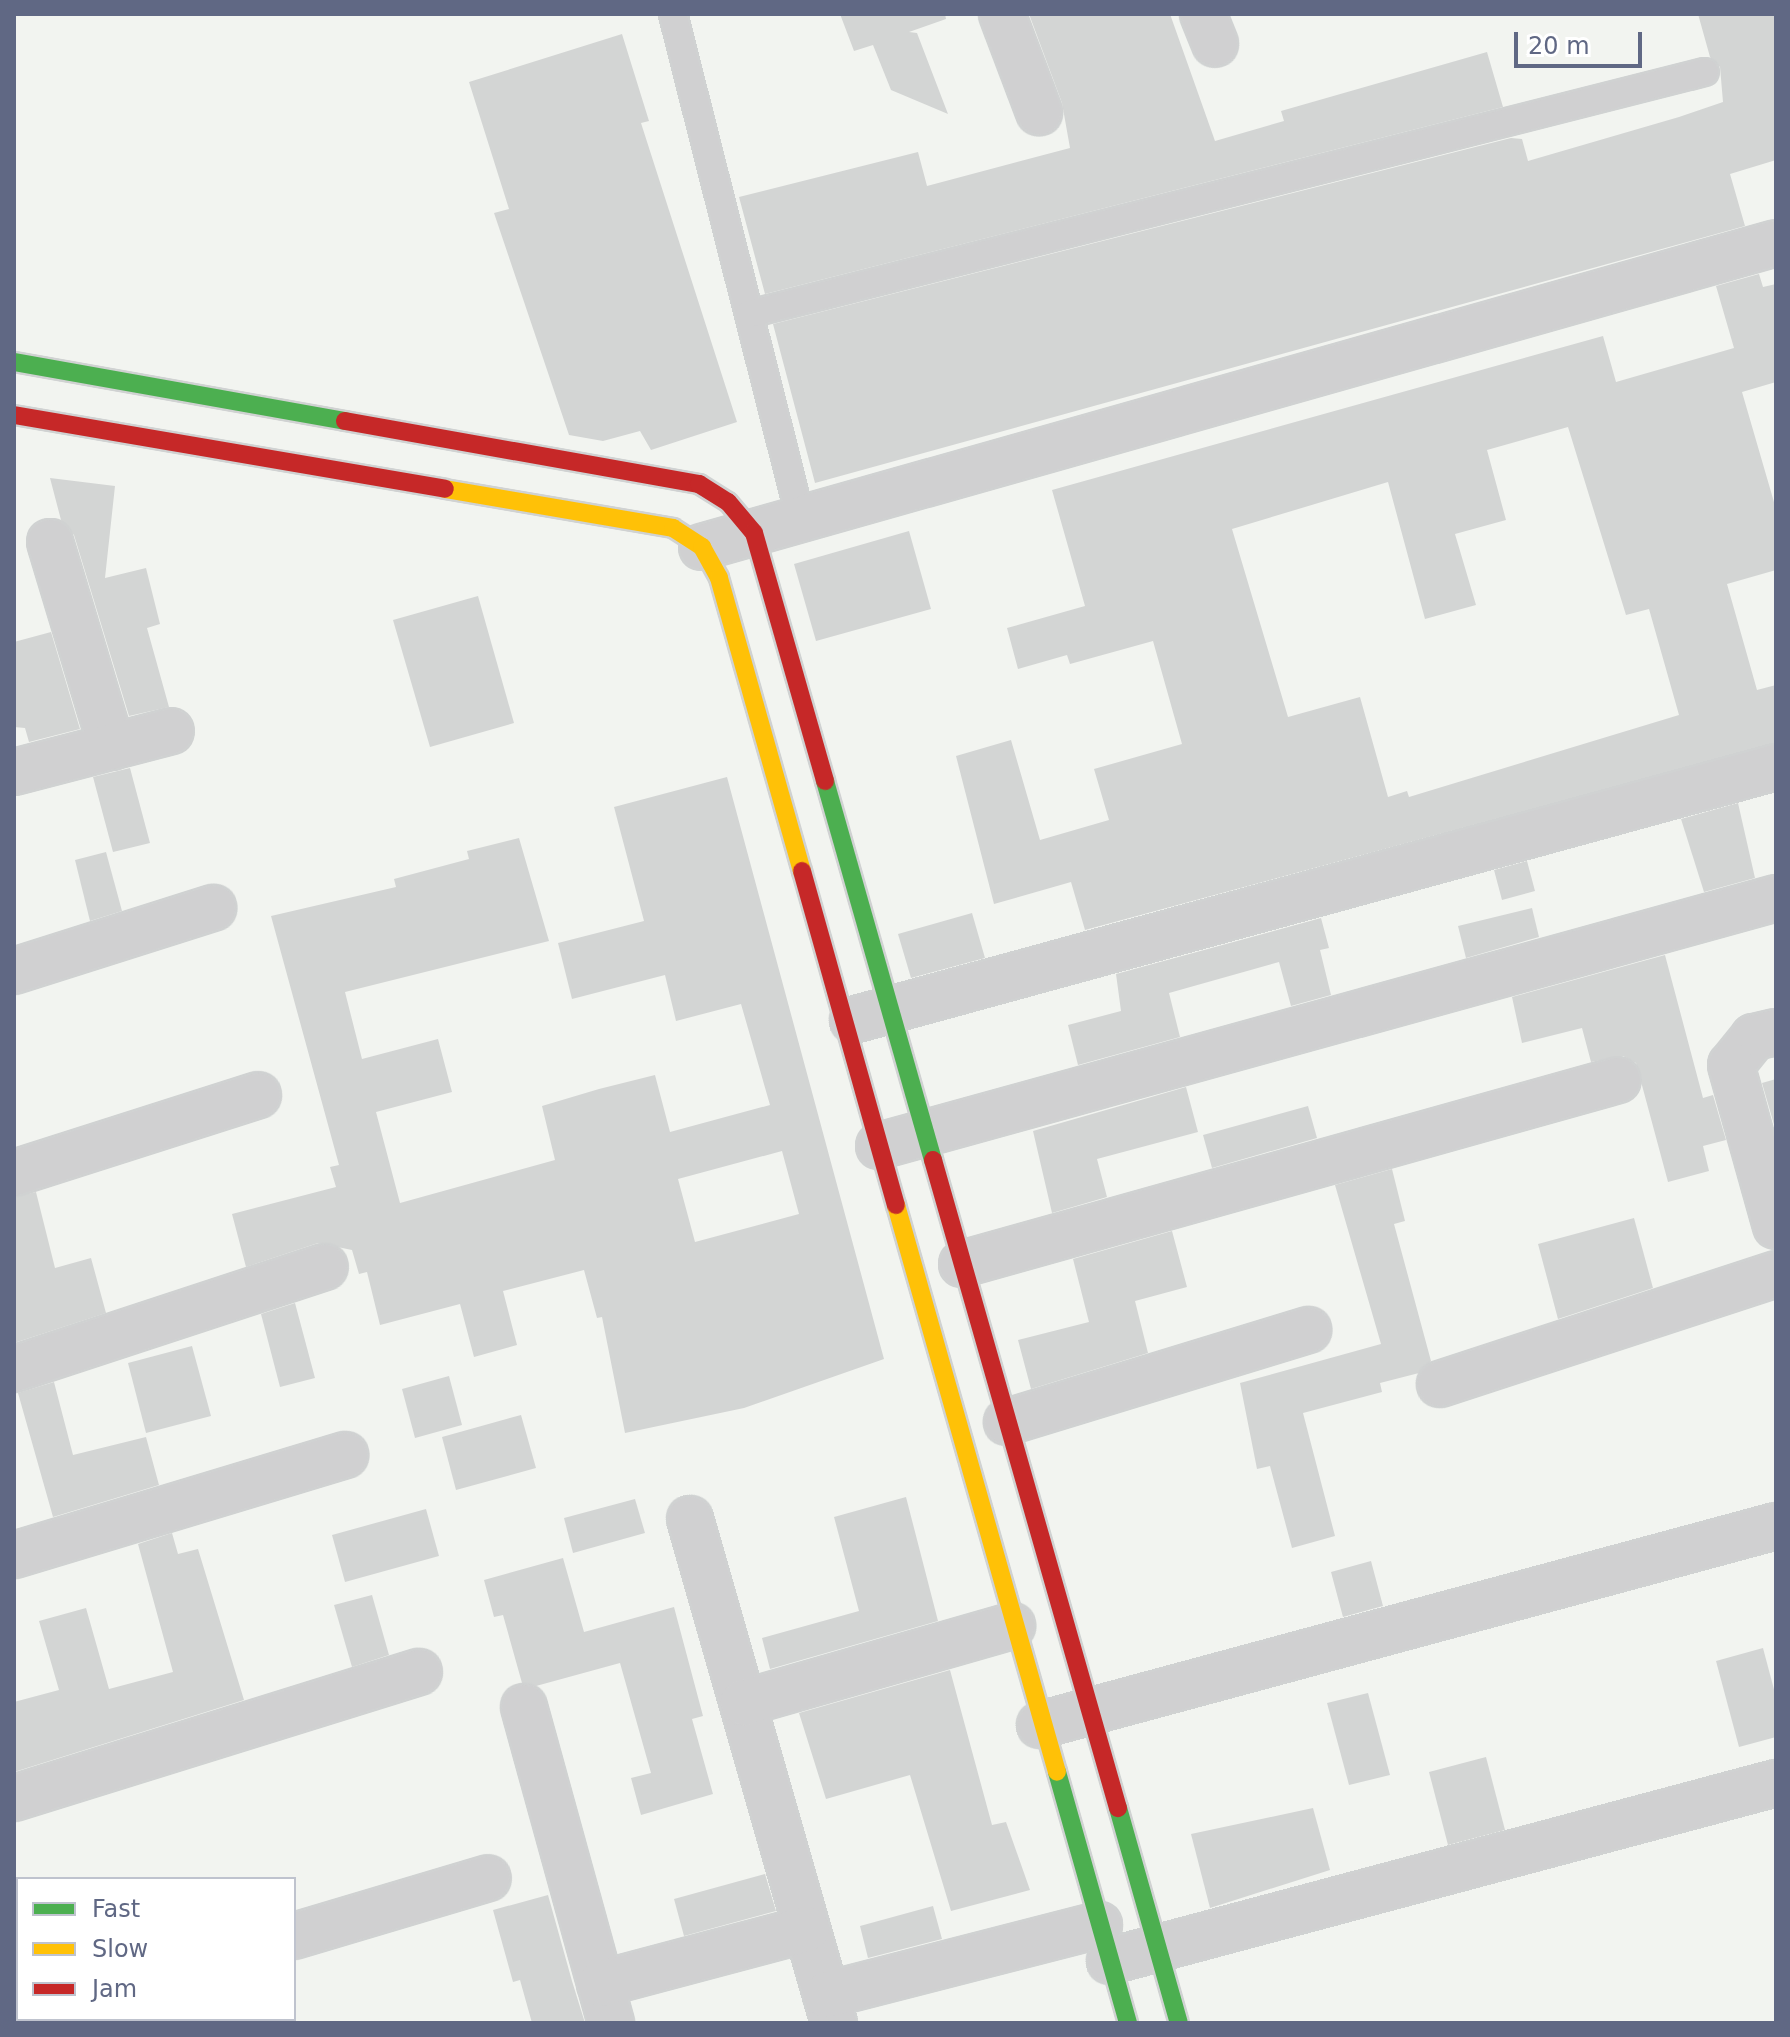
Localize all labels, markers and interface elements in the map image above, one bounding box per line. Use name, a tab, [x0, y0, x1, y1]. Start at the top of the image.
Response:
scale bar	[1518, 16, 1646, 66]
text: 20 m	[1528, 32, 1590, 60]
legend	[16, 1877, 296, 2021]
text: Fast	[92, 1895, 140, 1923]
text: Slow	[92, 1935, 148, 1963]
text: Jam	[92, 1975, 137, 2003]

